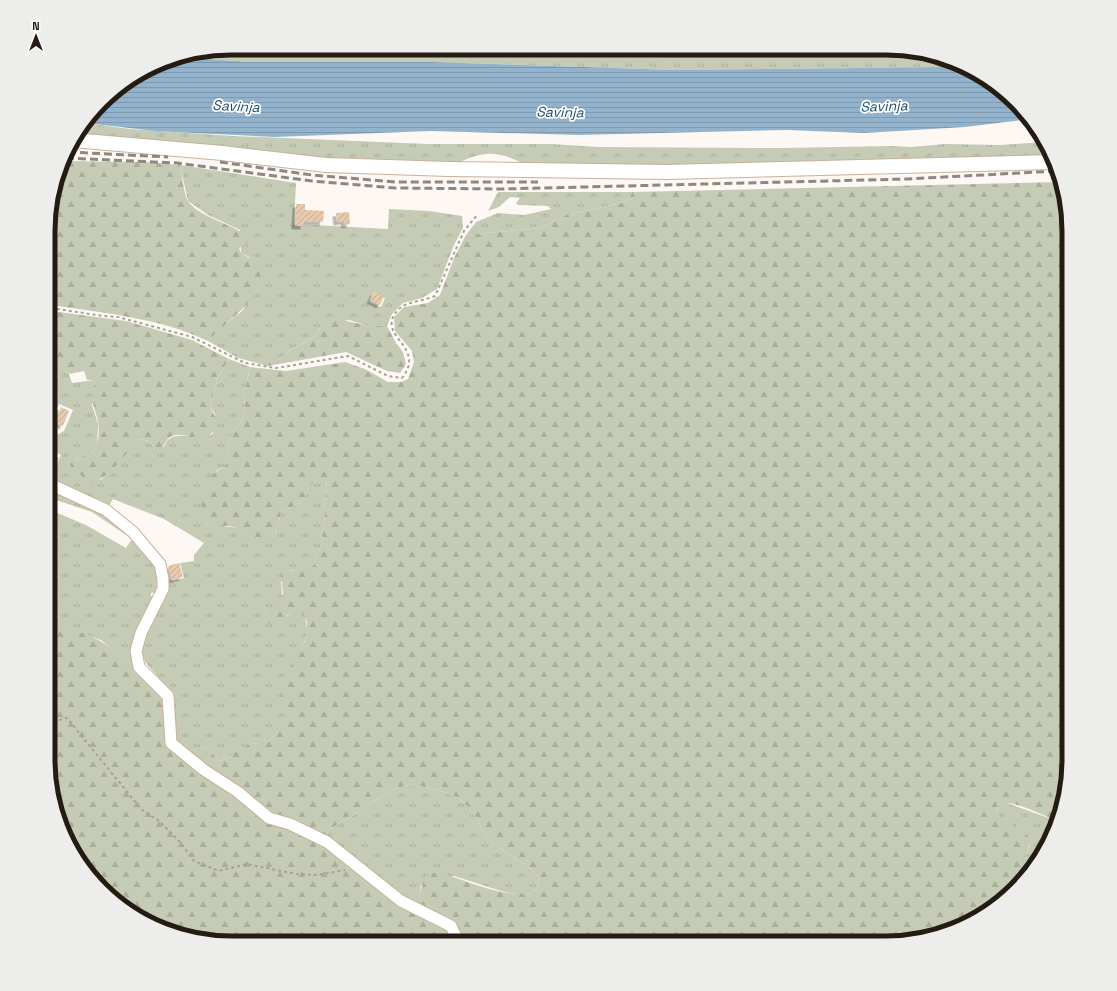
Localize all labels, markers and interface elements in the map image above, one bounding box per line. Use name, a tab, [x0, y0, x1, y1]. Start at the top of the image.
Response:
north arrow	[16, 16, 56, 56]
text: N	[32, 19, 40, 33]
water label: Savinja	[212, 96, 261, 116]
water label: Savinja	[860, 96, 909, 116]
water label: Savinja	[536, 103, 585, 121]

